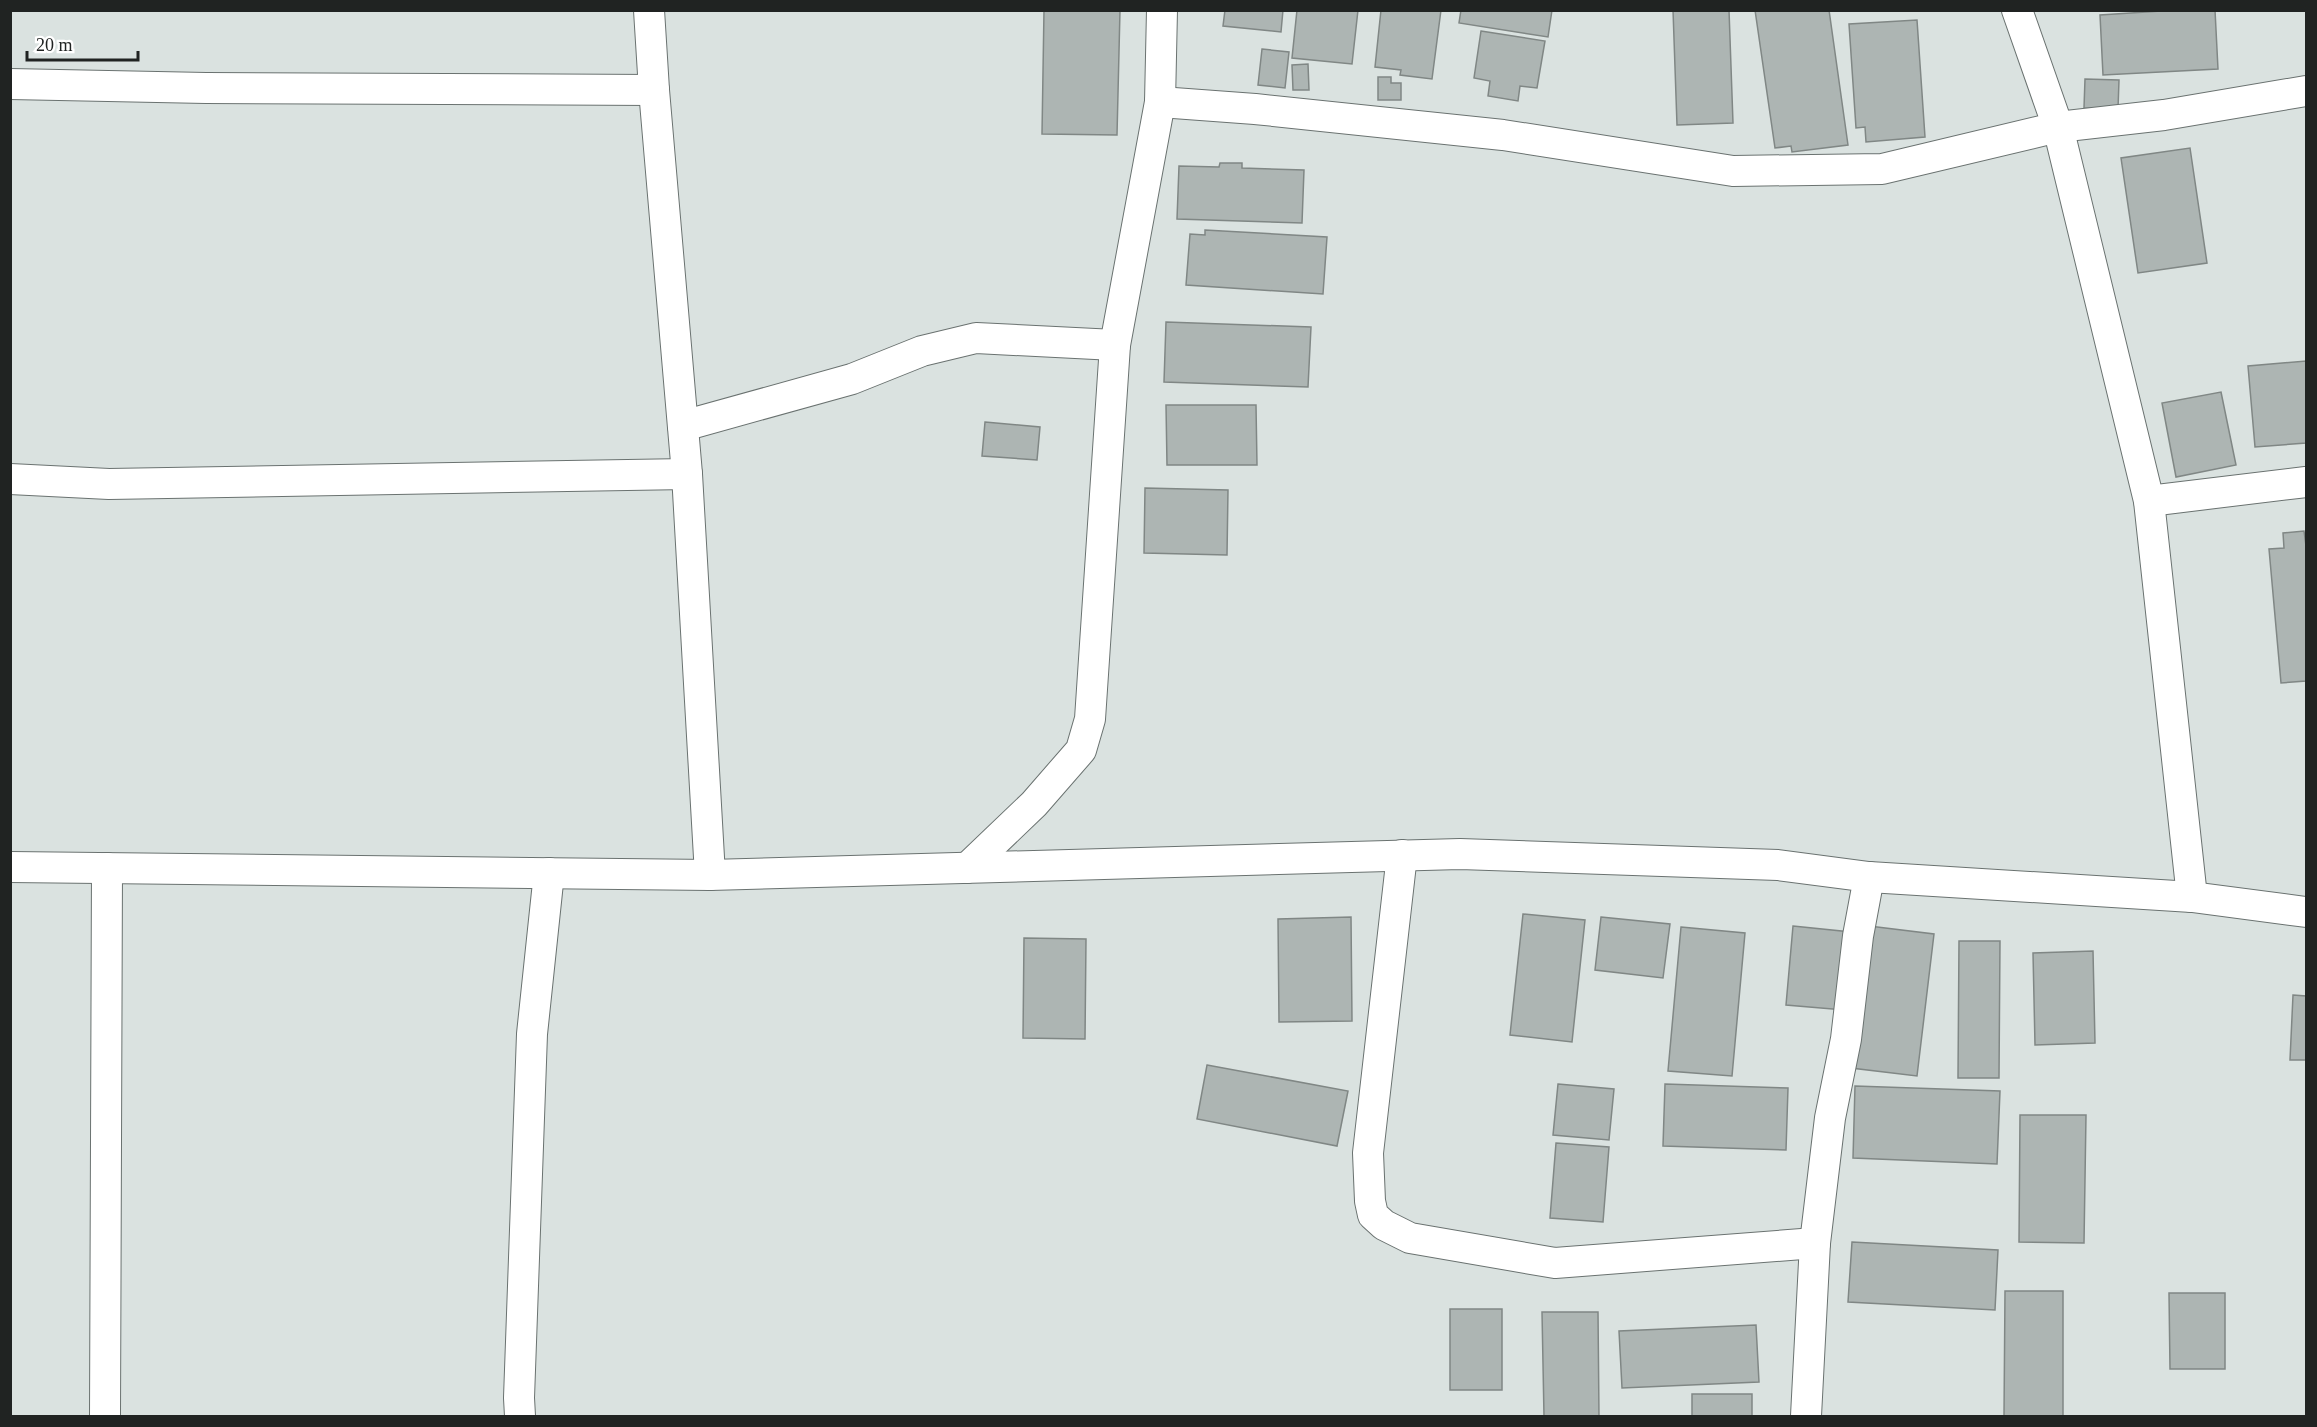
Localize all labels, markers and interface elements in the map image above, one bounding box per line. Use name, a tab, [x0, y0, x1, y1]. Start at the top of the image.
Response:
scale bar	[27, 24, 138, 62]
text: 20 m	[36, 35, 73, 55]

